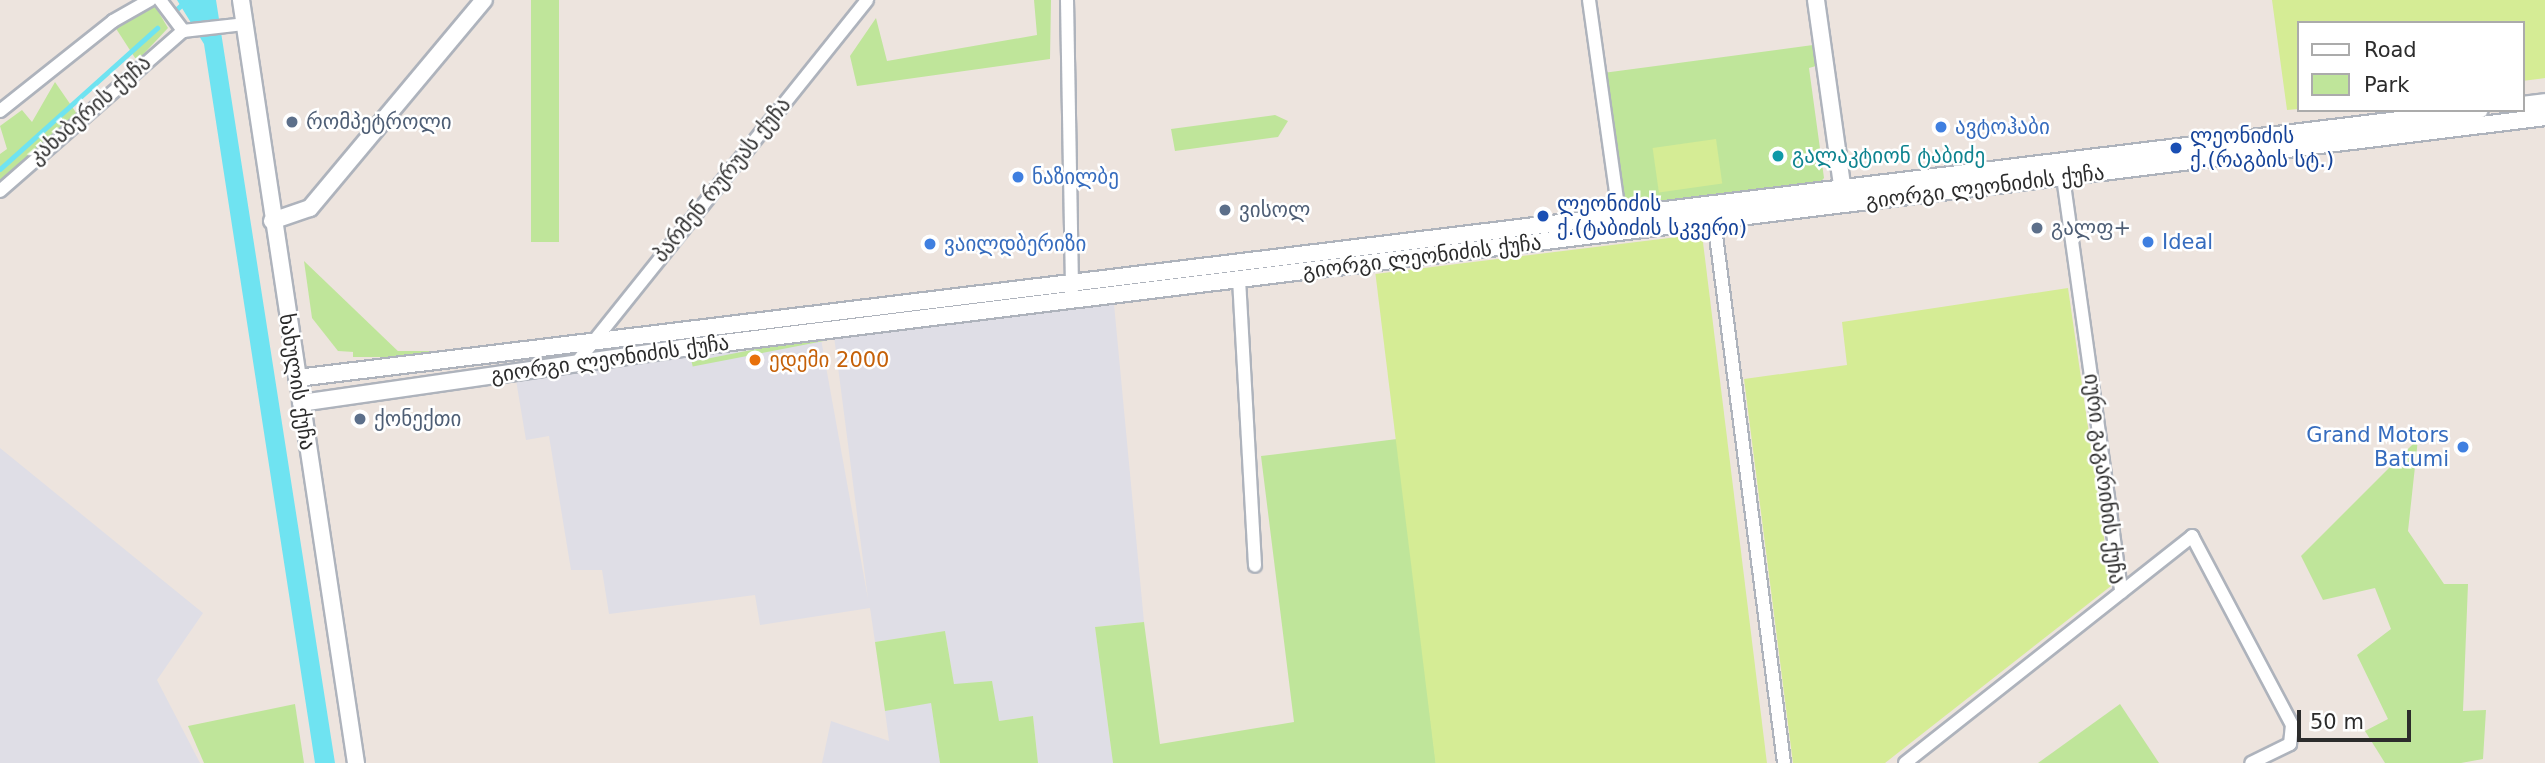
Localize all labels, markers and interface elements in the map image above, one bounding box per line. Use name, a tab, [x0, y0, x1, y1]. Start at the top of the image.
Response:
legend	[2296, 21, 2524, 112]
text: Road	[2364, 38, 2417, 62]
street label: კახაბერის ქუჩა	[24, 50, 156, 170]
text: Park	[2364, 73, 2409, 97]
street label: პარმენ რურუას ქუჩა	[648, 93, 796, 267]
place label: რომპეტროლი	[306, 109, 452, 135]
marker: რომპეტროლი	[284, 114, 300, 130]
place label: ავტოჰაბი	[1955, 114, 2050, 140]
marker: ავტოჰაბი	[1933, 119, 1949, 135]
place label: ლეონიძის ქ.(რაგბის სტ.)	[2190, 123, 2334, 173]
marker: ლეონიძის ქ.(რაგბის სტ.)	[2168, 140, 2184, 156]
place label: გალაკტიონ ტაბიძე	[1792, 143, 1985, 169]
marker: გალაკტიონ ტაბიძე	[1770, 148, 1786, 164]
street label: გიორგი ლეონიძის ქუჩა	[1864, 160, 2106, 214]
place label: ნაზილბე	[1032, 164, 1119, 190]
marker: ნაზილბე	[1010, 169, 1026, 185]
place label: ლეონიძის ქ.(ტაბიძის სკვერი)	[1557, 191, 1747, 241]
place label: ვისოლ	[1239, 197, 1310, 223]
marker: ვისოლ	[1217, 202, 1233, 218]
marker: ლეონიძის ქ.(ტაბიძის სკვერი)	[1535, 208, 1551, 224]
place label: გალფ+	[2051, 215, 2131, 241]
marker: გალფ+	[2029, 220, 2045, 236]
place label: Ideal	[2162, 229, 2213, 255]
street label: გიორგი ლეონიძის ქუჩა	[1301, 230, 1543, 284]
place label: ვაილდბერიზი	[944, 231, 1086, 257]
marker: Ideal	[2140, 234, 2156, 250]
marker: ვაილდბერიზი	[922, 236, 938, 252]
street label: ხახულის ქუჩა	[274, 312, 320, 452]
street label: გიორგი ლეონიძის ქუჩა	[489, 330, 731, 388]
place label: ედემი 2000	[769, 347, 889, 373]
marker: ედემი 2000	[747, 352, 763, 368]
street label: იური გაგარინის ქუჩა	[2079, 372, 2129, 586]
place label: ქონექთი	[374, 406, 461, 432]
marker: ქონექთი	[352, 411, 368, 427]
place label: Grand Motors Batumi	[2306, 422, 2449, 472]
marker: Grand Motors Batumi	[2455, 439, 2471, 455]
scale bar	[2300, 696, 2414, 740]
text: 50 m	[2310, 710, 2364, 734]

